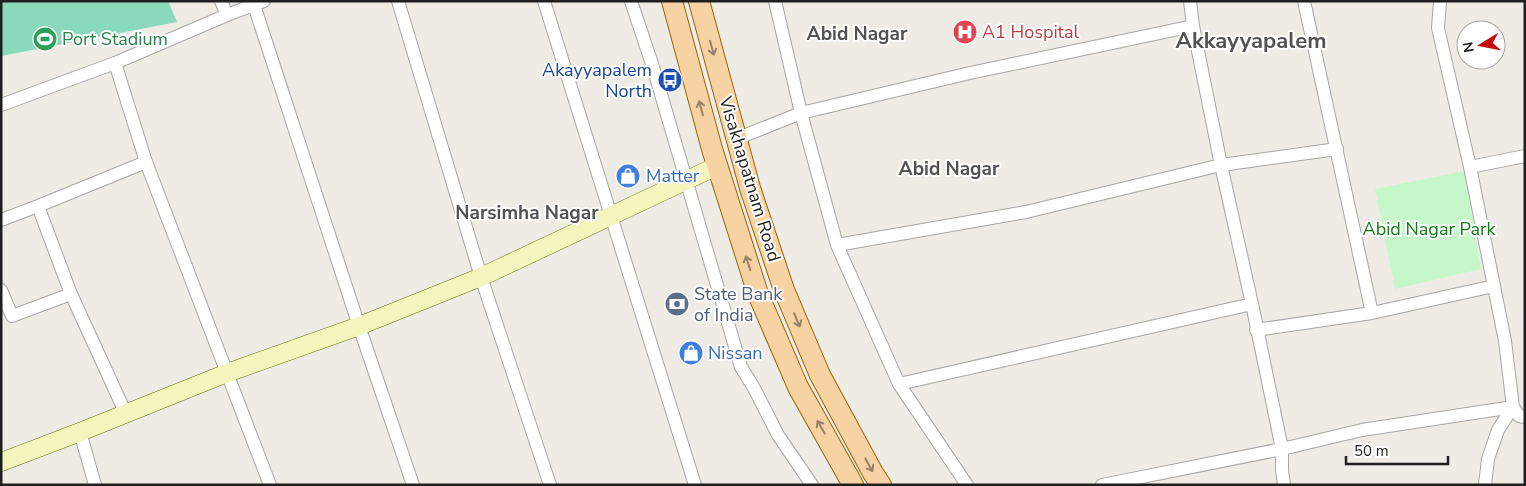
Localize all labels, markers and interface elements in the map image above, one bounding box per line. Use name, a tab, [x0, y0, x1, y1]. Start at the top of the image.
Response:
hospital icon: A1 Hospital	[952, 19, 978, 45]
place label: A1 Hospital	[982, 20, 1079, 44]
north arrow	[1456, 20, 1506, 70]
district label: Abid Nagar	[807, 21, 908, 47]
sports icon: Port Stadium	[32, 26, 58, 52]
district label: Akkayyapalem	[1176, 26, 1326, 56]
place label: Port Stadium	[62, 27, 168, 51]
one-way arrow	[708, 40, 718, 56]
text: N	[1458, 40, 1479, 54]
place label: Akayyapalem North	[542, 58, 652, 103]
bus stop icon: Akayyapalem North	[657, 67, 683, 93]
street label: Visakhapatnam Road	[713, 93, 787, 265]
one-way arrow	[695, 100, 705, 116]
district label: Abid Nagar	[899, 156, 1000, 182]
shop icon: Matter	[615, 163, 641, 189]
place label: Matter	[646, 164, 700, 188]
district label: Narsimha Nagar	[455, 200, 599, 226]
park label: Abid Nagar Park	[1363, 217, 1496, 241]
one-way arrow	[743, 256, 752, 271]
place label: State Bank of India	[694, 282, 783, 327]
bank icon: State Bank of India	[664, 291, 690, 317]
one-way arrow	[792, 312, 802, 327]
shop icon: Nissan	[678, 340, 704, 366]
place label: Nissan	[708, 341, 763, 365]
one-way arrow	[815, 421, 825, 435]
scale bar	[1346, 434, 1448, 466]
text: 50 m	[1354, 441, 1389, 461]
one-way arrow	[865, 457, 874, 472]

